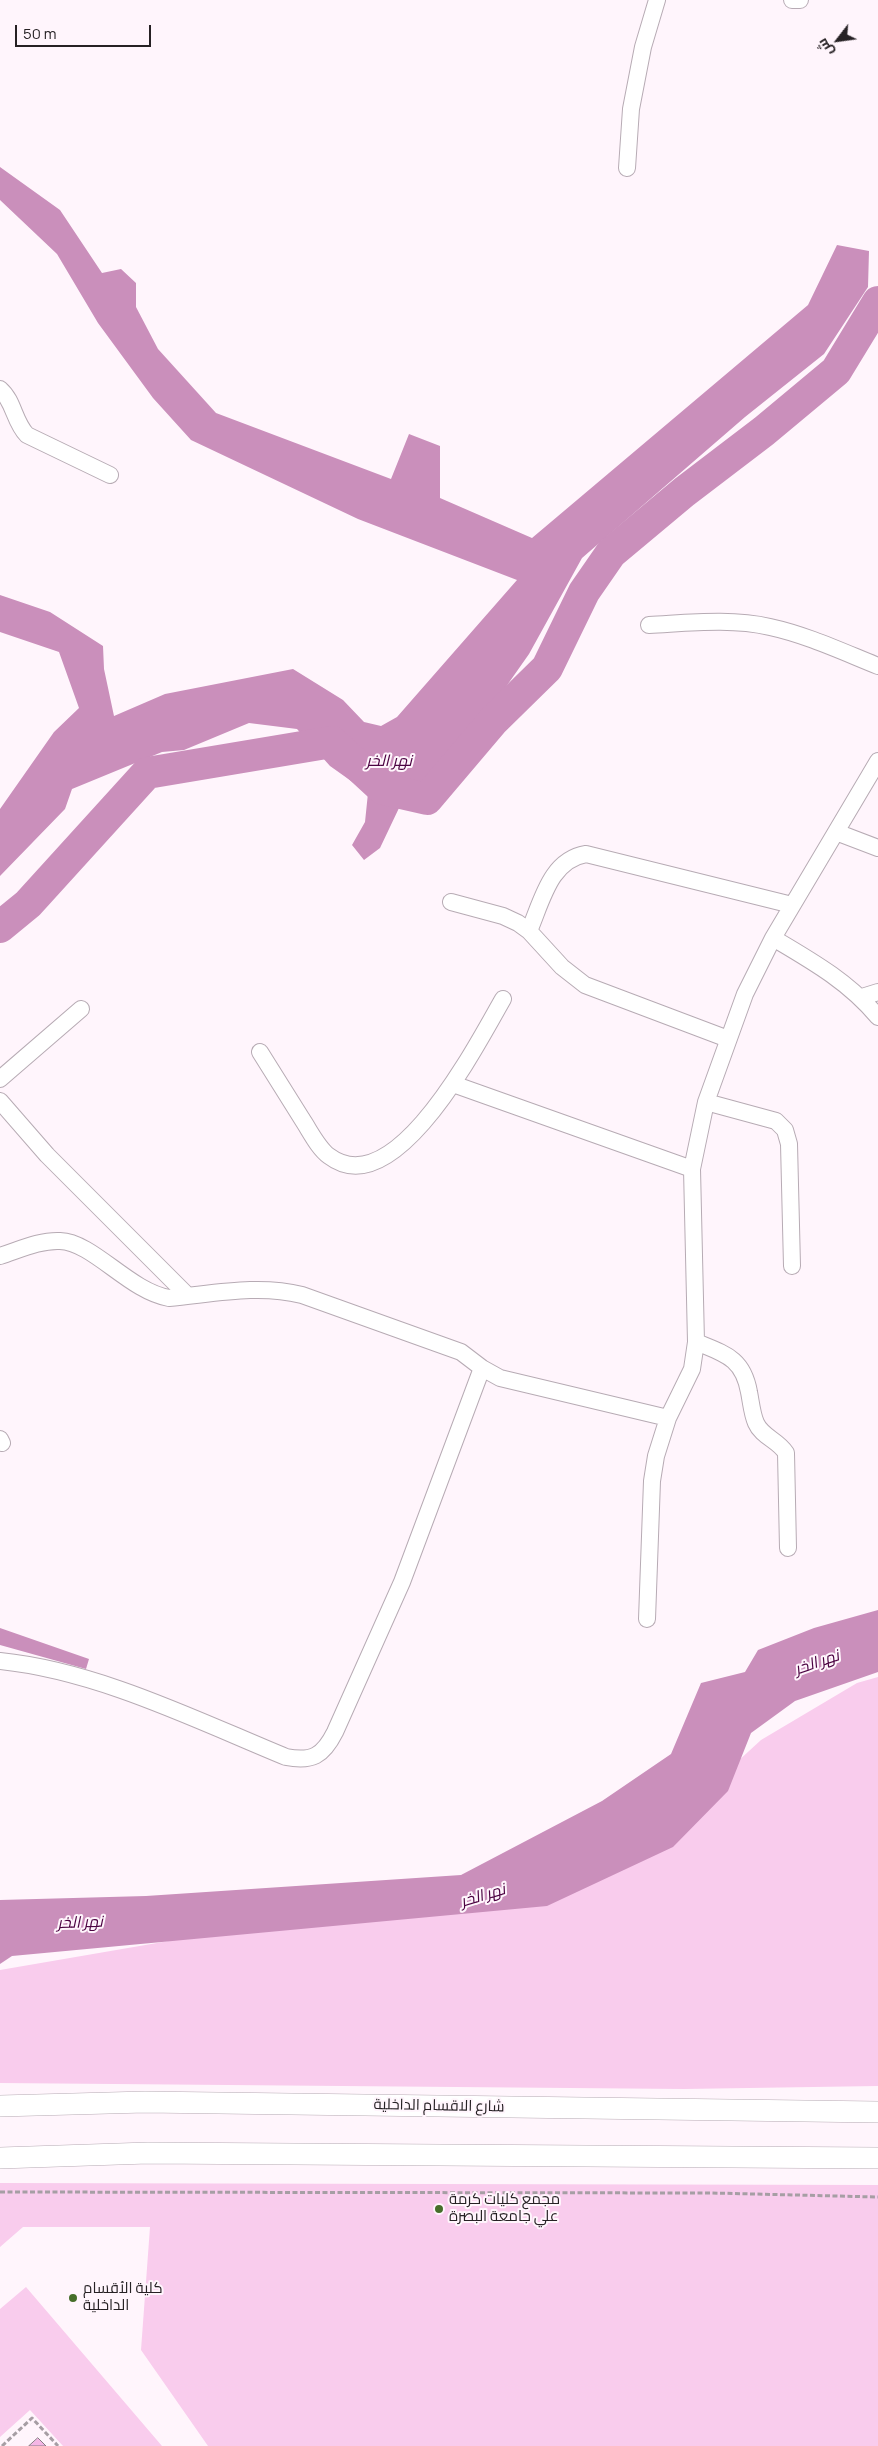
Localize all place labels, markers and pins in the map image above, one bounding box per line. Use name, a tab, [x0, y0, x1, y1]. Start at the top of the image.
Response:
place label: مجمع كليات كرمة علي جامعة البصرة	[449, 2191, 560, 2226]
marker: مجمع كليات كرمة علي جامعة البصرة	[433, 2203, 445, 2215]
place label: كلية الأقسام الداخلية	[83, 2280, 163, 2315]
marker: كلية الأقسام الداخلية	[67, 2292, 79, 2304]

